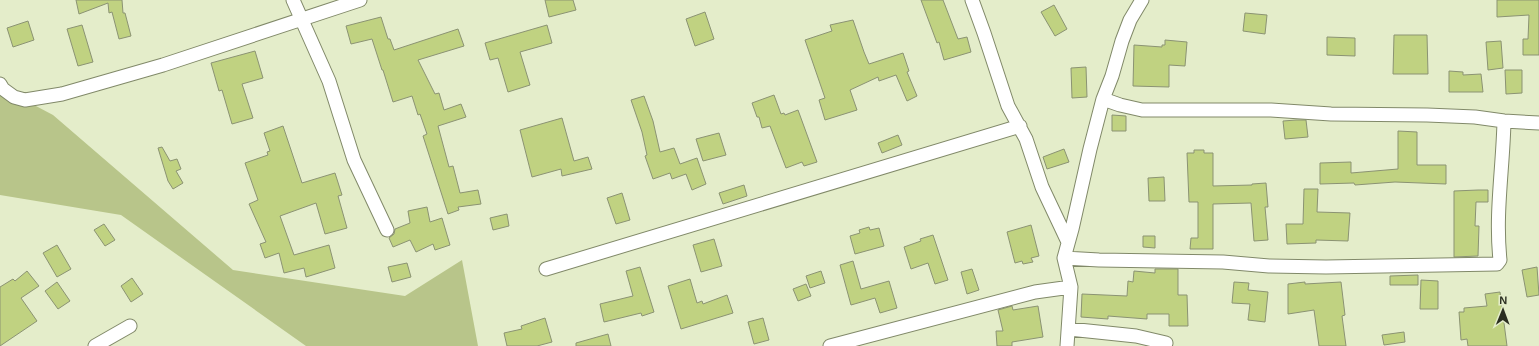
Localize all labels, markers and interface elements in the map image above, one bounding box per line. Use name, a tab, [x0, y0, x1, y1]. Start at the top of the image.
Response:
north arrow	[1483, 290, 1523, 330]
text: N	[1499, 294, 1507, 306]

